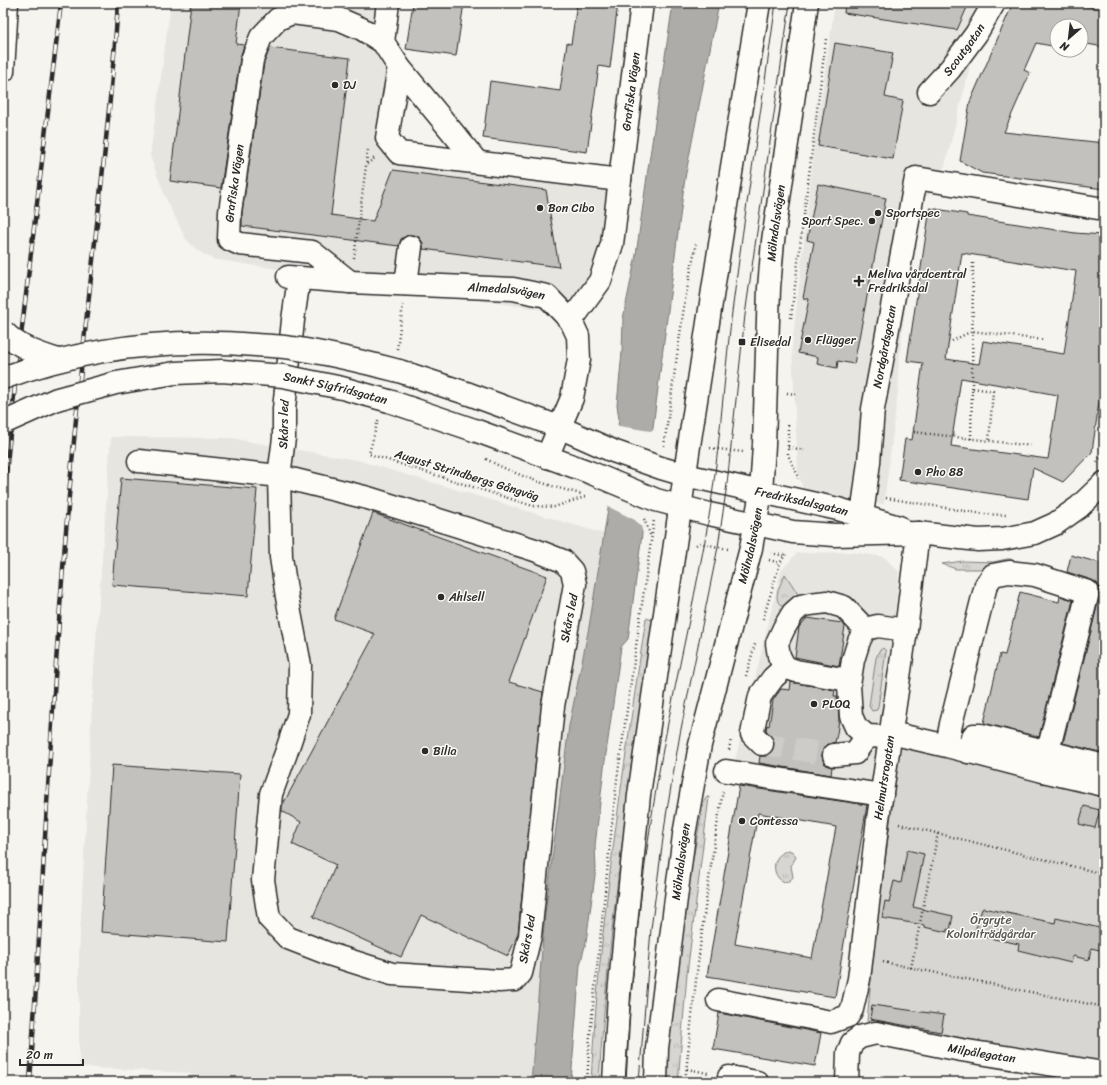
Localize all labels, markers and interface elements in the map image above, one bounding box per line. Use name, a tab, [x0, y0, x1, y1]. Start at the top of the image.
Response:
north arrow	[1049, 18, 1089, 58]
street label: Scoutgatan	[937, 19, 991, 81]
text: N	[1056, 36, 1073, 57]
street label: Grafiska Vägen	[615, 50, 647, 132]
place label: DJ	[343, 74, 356, 96]
marker: DJ	[330, 80, 340, 90]
street label: Grafiska Vägen	[219, 142, 251, 223]
street label: Mölndalsvägen	[760, 183, 792, 262]
place label: Bon Cibo	[548, 197, 594, 219]
place label: Sportspec	[886, 202, 940, 224]
marker: Bon Cibo	[535, 203, 545, 213]
marker: Sportspec	[873, 208, 883, 218]
place label: Sport Spec.	[802, 210, 864, 232]
marker: Sport Spec.	[867, 216, 877, 226]
place label: Meliva vårdcentral Fredriksdal	[868, 263, 967, 299]
marker: Meliva vårdcentral Fredriksdal	[853, 275, 865, 287]
street label: Almedalsvägen	[466, 276, 548, 306]
street label: Nordgårdsgatan	[866, 303, 903, 390]
place label: Flügger	[816, 329, 857, 351]
place label: Elisedal	[750, 331, 791, 353]
marker: Flügger	[803, 335, 813, 345]
marker: Elisedal	[737, 337, 747, 347]
street label: Sankt Sigfridsgatan	[281, 365, 390, 411]
street label: Skårs led	[272, 398, 296, 450]
street label: August Strindbergs Gångväg	[391, 442, 542, 507]
place label: Pho 88	[926, 461, 963, 483]
marker: Pho 88	[913, 467, 923, 477]
street label: Fredriksdalsgatan	[753, 480, 852, 523]
street label: Mölndalsvägen	[731, 505, 769, 586]
place label: Ahlsell	[448, 586, 485, 608]
street label: Skårs led	[554, 591, 585, 644]
marker: Ahlsell	[436, 592, 446, 602]
place label: PLOQ	[822, 693, 851, 715]
marker: PLOQ	[809, 699, 819, 709]
street label: Helmutsrogatan	[867, 733, 901, 821]
place label: Bilia	[433, 740, 457, 762]
marker: Bilia	[420, 746, 430, 756]
place label: Contessa	[750, 810, 798, 832]
marker: Contessa	[737, 816, 747, 826]
street label: Mölndalsvägen	[665, 821, 697, 901]
park label: Örgryte Koloniträdgårdar	[946, 909, 1037, 945]
street label: Skårs led	[512, 912, 542, 965]
street label: Milpålegatan	[946, 1037, 1018, 1070]
scale bar	[20, 1041, 83, 1067]
text: 20 m	[26, 1044, 53, 1066]

